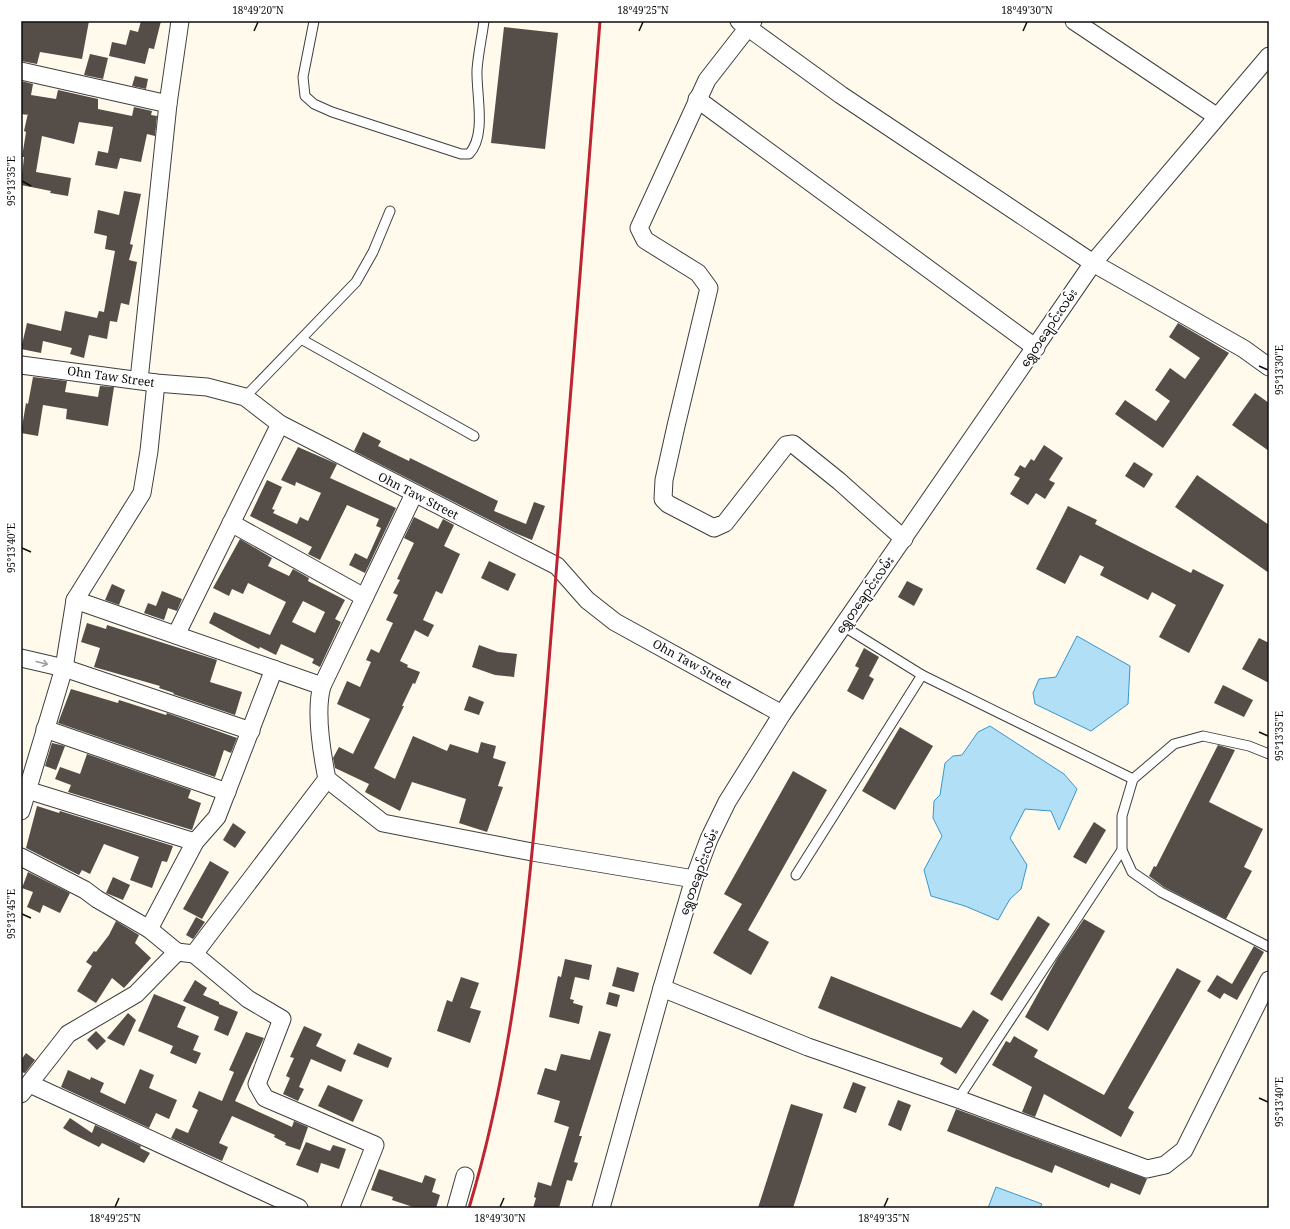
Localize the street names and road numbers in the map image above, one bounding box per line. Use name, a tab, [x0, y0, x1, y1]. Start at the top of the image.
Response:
street label: ရွှေတချောင်းလမ်း	[1016, 285, 1083, 371]
street label: Ohn Taw Street	[66, 362, 156, 391]
street label: Ohn Taw Street	[375, 468, 461, 523]
street label: ရွှေတချောင်းလမ်း	[832, 553, 899, 638]
street label: Ohn Taw Street	[650, 635, 735, 692]
street label: ရွှေတချောင်းလမ်း	[675, 826, 724, 918]

